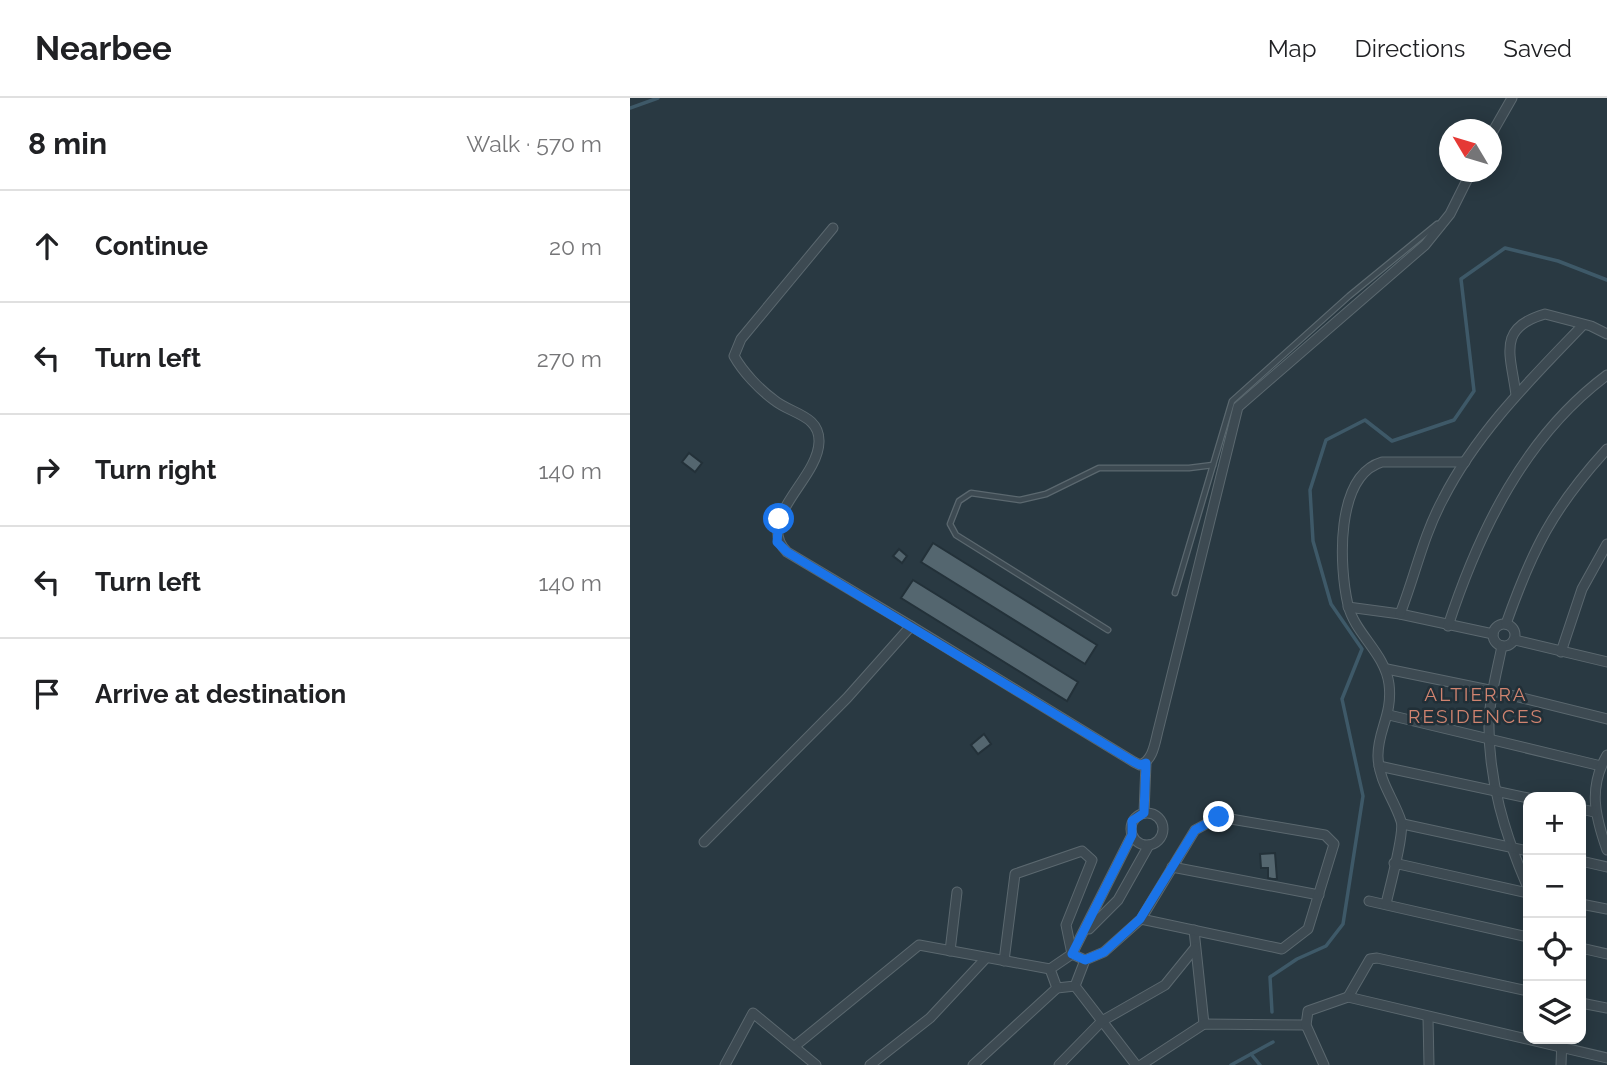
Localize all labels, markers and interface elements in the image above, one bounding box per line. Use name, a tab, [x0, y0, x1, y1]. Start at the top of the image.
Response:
text: Nearbee	[35, 29, 172, 68]
text: Map	[1268, 34, 1317, 63]
text: Directions	[1355, 34, 1465, 63]
text: Saved	[1503, 34, 1572, 63]
north arrow	[1439, 119, 1502, 182]
text: 8 min	[28, 126, 107, 161]
text: Walk · 570 m	[466, 130, 602, 157]
icon: ahead	[28, 227, 66, 265]
text: Continue	[95, 231, 208, 261]
text: 20 m	[549, 233, 602, 260]
icon: left	[28, 339, 66, 377]
text: Turn left	[95, 343, 201, 373]
text: 270 m	[537, 345, 602, 372]
icon: right	[28, 451, 66, 489]
text: Turn right	[95, 455, 216, 485]
text: 140 m	[539, 457, 602, 484]
route start	[763, 503, 794, 534]
icon: left	[28, 563, 66, 601]
text: Turn left	[95, 567, 201, 597]
text: 140 m	[539, 569, 602, 596]
icon: arrive	[28, 675, 66, 713]
text: Arrive at destination	[95, 679, 346, 709]
district label: ALTIERRA RESIDENCES	[1408, 683, 1544, 727]
map controls	[1523, 792, 1586, 1044]
button: +	[1523, 792, 1586, 855]
route end	[1203, 801, 1234, 832]
button: −	[1523, 855, 1586, 918]
button: locate	[1523, 918, 1586, 981]
button: layers	[1523, 981, 1586, 1044]

